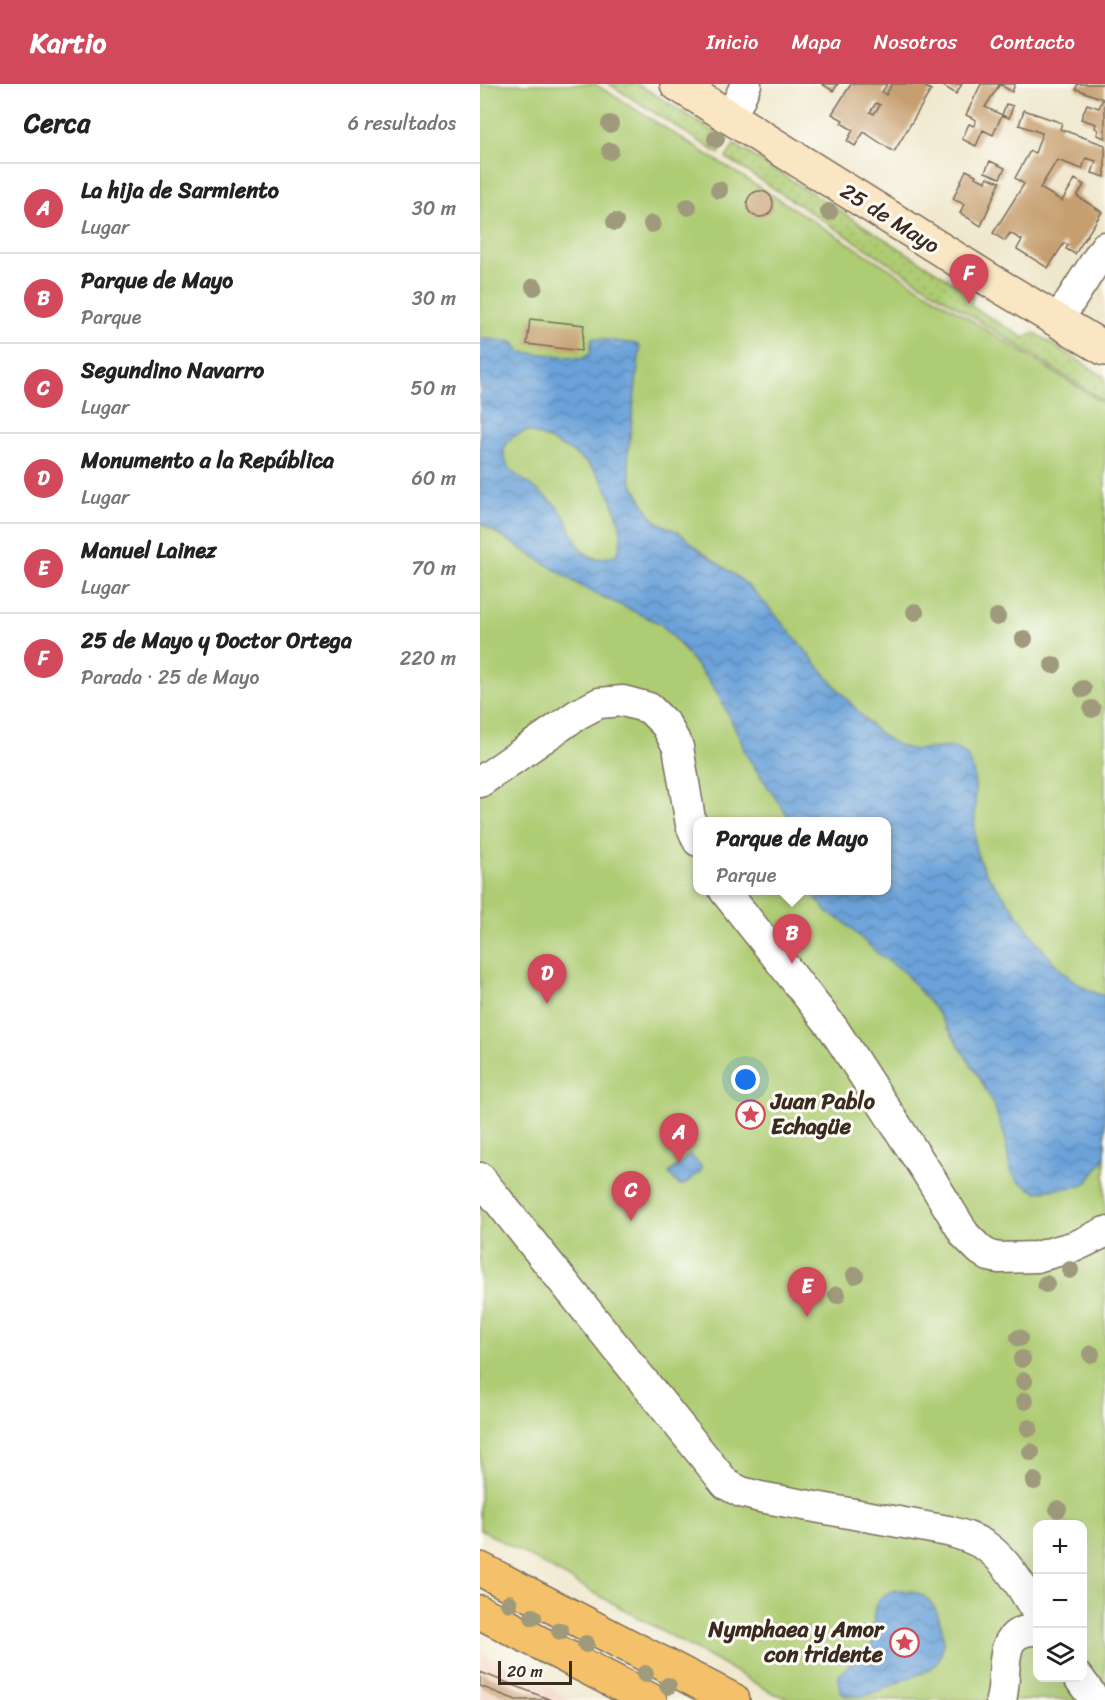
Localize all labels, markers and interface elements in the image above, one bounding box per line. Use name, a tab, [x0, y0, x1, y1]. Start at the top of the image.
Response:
text: Kartio	[30, 18, 106, 67]
text: Inicio	[706, 23, 758, 61]
text: Mapa	[791, 23, 841, 61]
text: Nosotros	[874, 23, 957, 61]
text: Contacto	[990, 23, 1075, 61]
text: Cerca	[24, 100, 90, 146]
text: 6 resultados	[348, 106, 456, 141]
text: La hija de Sarmiento	[81, 171, 279, 210]
street label: 25 de Mayo	[832, 172, 948, 264]
text: A	[37, 191, 50, 226]
text: 30 m	[412, 191, 456, 226]
text: Lugar	[81, 210, 129, 245]
pin: F	[950, 254, 988, 304]
text: Parque de Mayo	[81, 261, 233, 300]
text: B	[37, 281, 50, 316]
text: 30 m	[412, 281, 456, 316]
text: Parque	[81, 300, 141, 335]
text: Segundino Navarro	[81, 351, 264, 390]
text: C	[37, 371, 50, 406]
text: 50 m	[411, 371, 456, 406]
text: Lugar	[81, 390, 129, 425]
text: Monumento a la República	[81, 441, 334, 480]
text: D	[38, 461, 49, 496]
text: 60 m	[411, 461, 456, 496]
text: Lugar	[81, 480, 129, 515]
text: Manuel Lainez	[81, 531, 217, 570]
text: E	[38, 551, 49, 586]
text: 70 m	[411, 551, 456, 586]
text: Lugar	[81, 570, 129, 605]
text: 25 de Mayo y Doctor Ortega	[81, 621, 352, 660]
text: F	[38, 641, 49, 676]
text: 220 m	[400, 641, 456, 676]
text: Parada · 25 de Mayo	[81, 660, 259, 695]
popup	[693, 817, 891, 895]
text: Parque de Mayo	[716, 819, 868, 858]
text: Parque	[716, 858, 776, 893]
pin: B	[772, 914, 812, 964]
pin: D	[528, 954, 566, 1004]
your location	[731, 1065, 760, 1094]
place label: Juan Pablo Echagüe	[769, 1082, 876, 1146]
place icon: Juan Pablo Echagüe	[734, 1098, 766, 1130]
pin: A	[660, 1114, 698, 1163]
pin: C	[612, 1172, 650, 1221]
pin: E	[788, 1268, 826, 1317]
map controls	[1033, 1520, 1087, 1682]
button: +	[1033, 1520, 1087, 1574]
button: −	[1033, 1574, 1087, 1628]
place label: Nymphaea y Amor con tridente	[708, 1610, 885, 1674]
place icon: Nymphaea y Amor con tridente	[888, 1626, 920, 1658]
button: layers	[1033, 1628, 1087, 1682]
text: 20 m	[507, 1657, 543, 1686]
scale bar	[498, 1658, 572, 1686]

